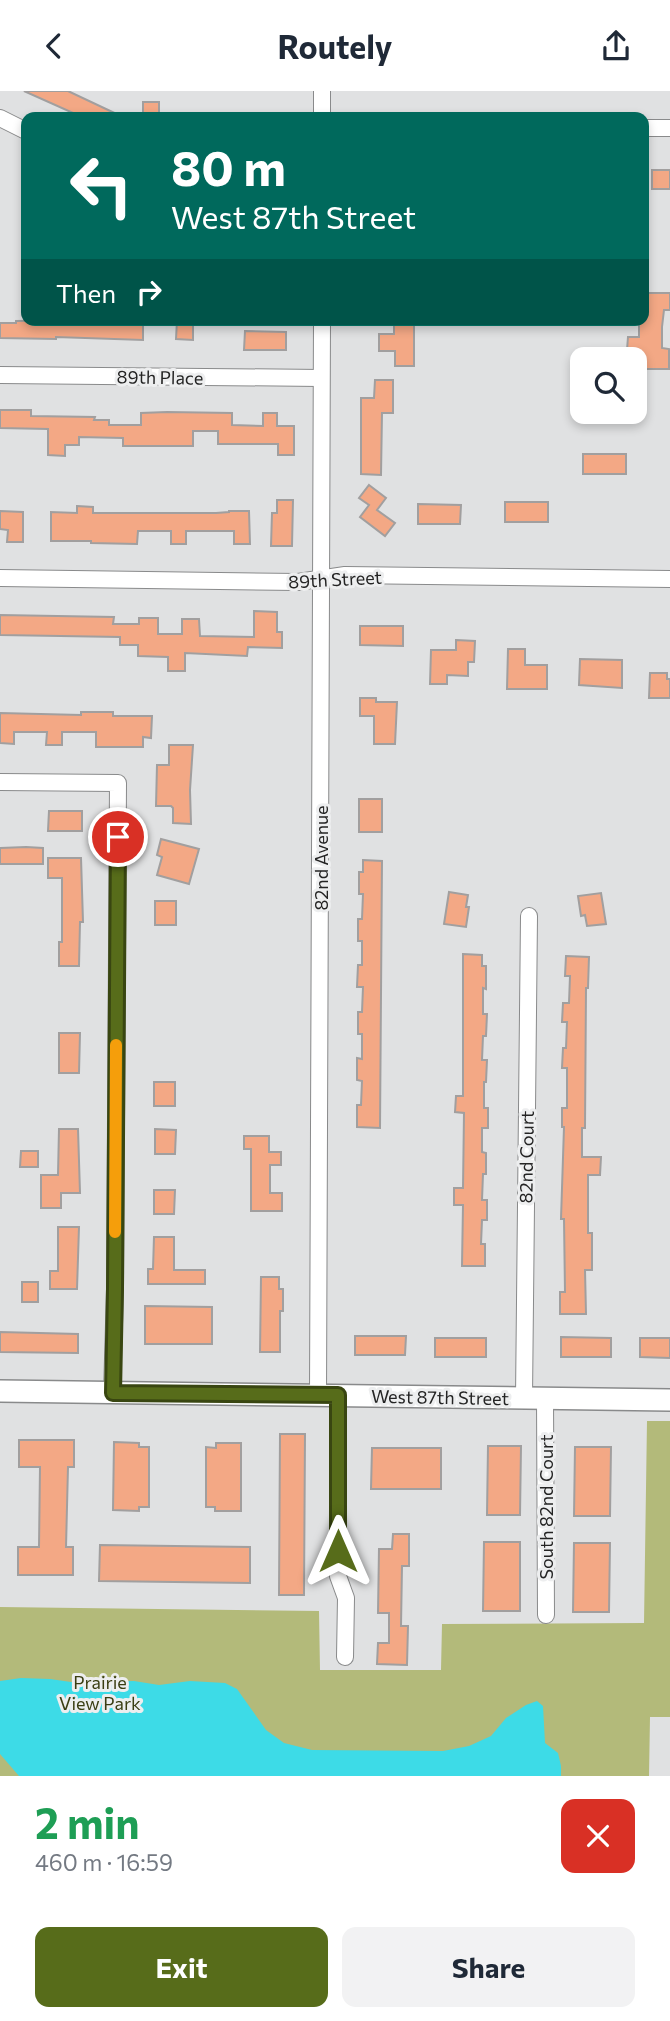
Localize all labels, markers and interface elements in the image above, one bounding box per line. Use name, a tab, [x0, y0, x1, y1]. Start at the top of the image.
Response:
text: Routely	[278, 26, 392, 66]
icon: back	[35, 27, 73, 65]
icon: share	[597, 27, 635, 65]
text: 80 m	[171, 136, 286, 196]
icon: left	[56, 140, 147, 231]
text: West 87th Street	[171, 196, 416, 236]
icon: right	[130, 273, 168, 311]
text: Then	[56, 277, 116, 308]
map controls	[570, 347, 647, 424]
button: search	[570, 347, 647, 424]
street label: 89th Place	[116, 365, 204, 389]
street label: 89th Street	[288, 566, 382, 592]
street label: 82nd Avenue	[310, 805, 332, 911]
pin	[88, 807, 148, 867]
icon: arrive	[99, 818, 137, 856]
street label: 82nd Court	[514, 1110, 538, 1204]
street label: West 87th Street	[371, 1385, 509, 1409]
street label: South 82nd Court	[535, 1434, 557, 1580]
position arrow	[301, 1514, 375, 1588]
park label: Prairie View Park	[59, 1671, 141, 1714]
text: 2 min	[35, 1796, 140, 1848]
button: close	[561, 1799, 635, 1873]
text: 460 m · 16:59	[35, 1848, 173, 1876]
button: Exit	[35, 1927, 328, 2007]
button: Share	[342, 1927, 635, 2007]

